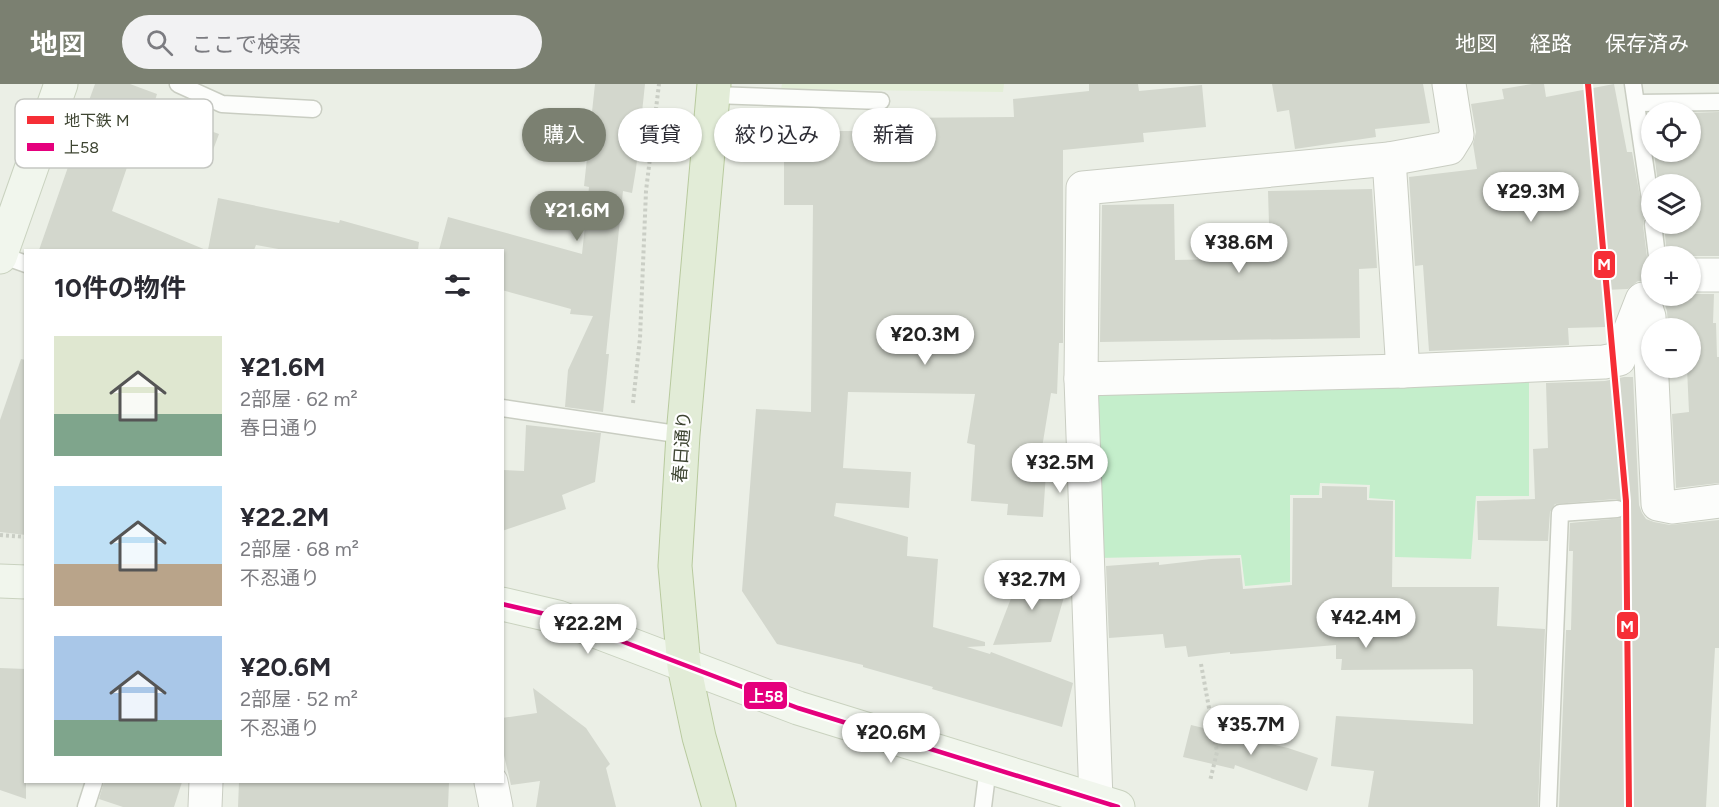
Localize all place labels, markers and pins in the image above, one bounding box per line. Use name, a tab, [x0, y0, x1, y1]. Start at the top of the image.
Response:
pin: ¥29.3M	[1482, 172, 1580, 223]
pin: ¥21.6M	[528, 191, 626, 242]
pin: ¥38.6M	[1190, 223, 1288, 274]
pin: ¥20.3M	[876, 315, 974, 366]
pin: ¥32.5M	[1011, 443, 1109, 494]
pin: ¥32.7M	[983, 560, 1081, 611]
pin: ¥42.4M	[1317, 598, 1415, 649]
pin: ¥22.2M	[539, 604, 637, 655]
pin: ¥35.7M	[1202, 705, 1300, 756]
pin: ¥20.6M	[842, 713, 940, 764]

